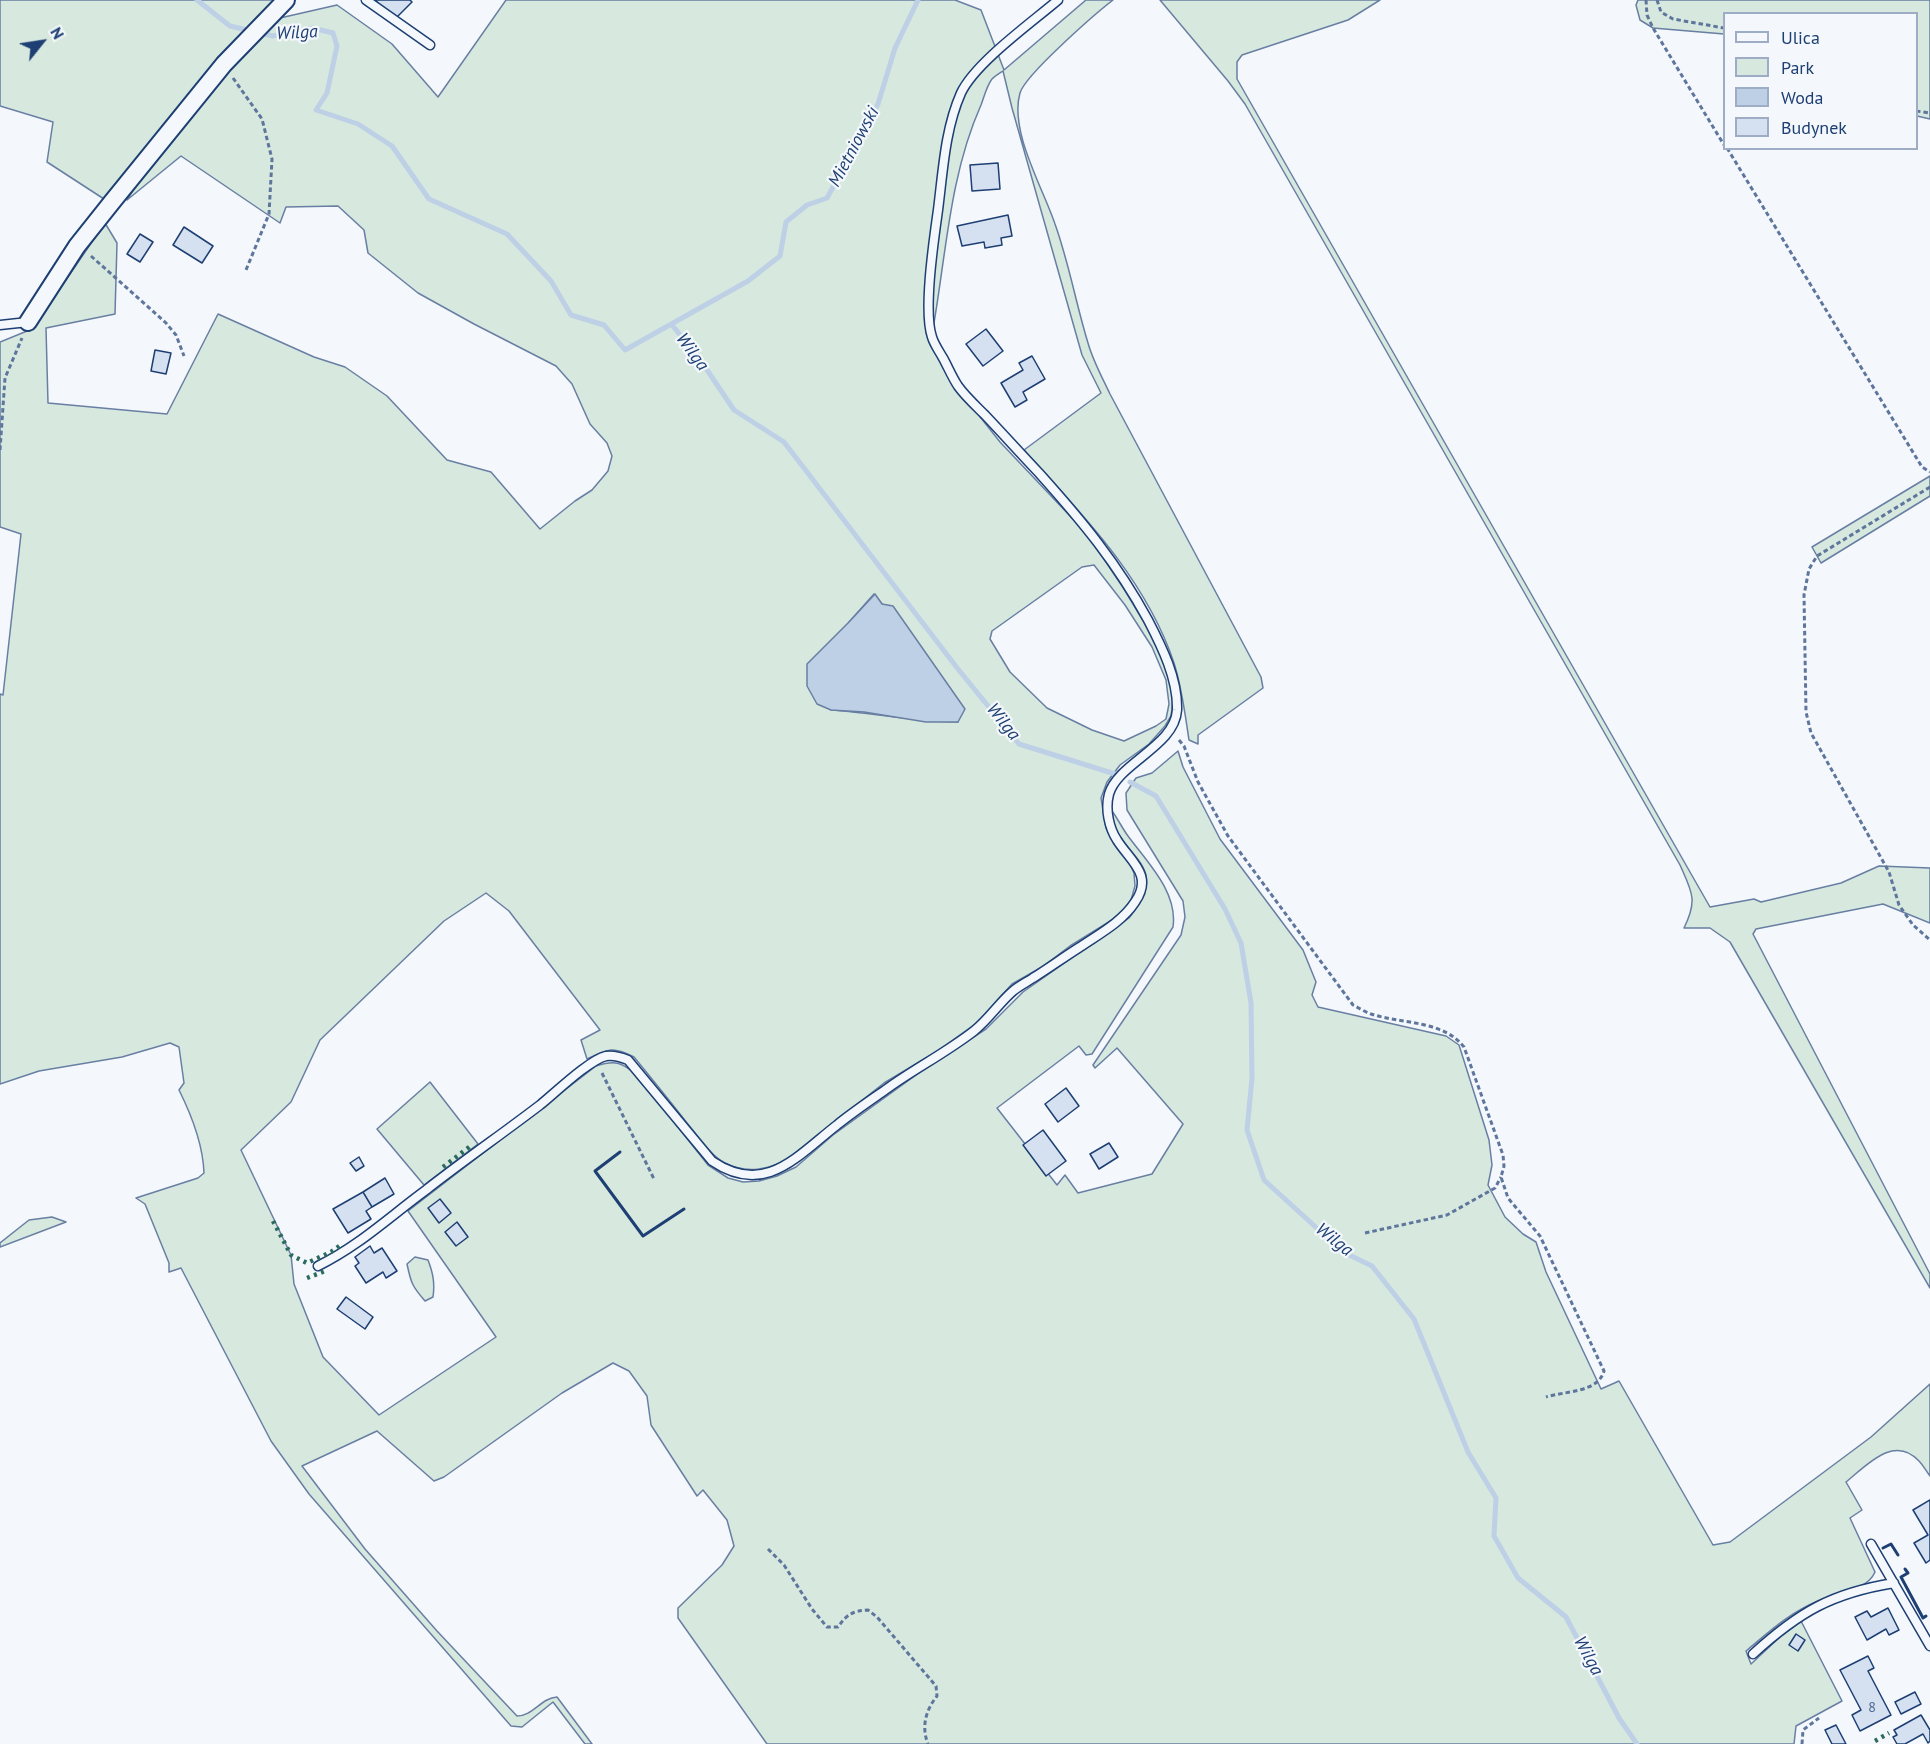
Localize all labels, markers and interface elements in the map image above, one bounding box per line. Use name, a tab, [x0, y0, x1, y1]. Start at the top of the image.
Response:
north arrow	[12, 12, 72, 72]
legend	[1723, 12, 1918, 150]
water label: Wilga	[276, 21, 318, 45]
text: N	[46, 23, 69, 43]
text: Ulica	[1781, 26, 1820, 49]
text: Park	[1781, 56, 1814, 79]
text: Woda	[1781, 86, 1823, 109]
water label: Mietniowski	[824, 103, 884, 191]
text: Budynek	[1781, 116, 1847, 139]
water label: Wilga	[671, 329, 713, 375]
water label: Wilga	[982, 699, 1024, 745]
water label: Wilga	[1311, 1219, 1357, 1261]
water label: Wilga	[1568, 1633, 1608, 1679]
house number: 8	[1868, 1700, 1876, 1716]

